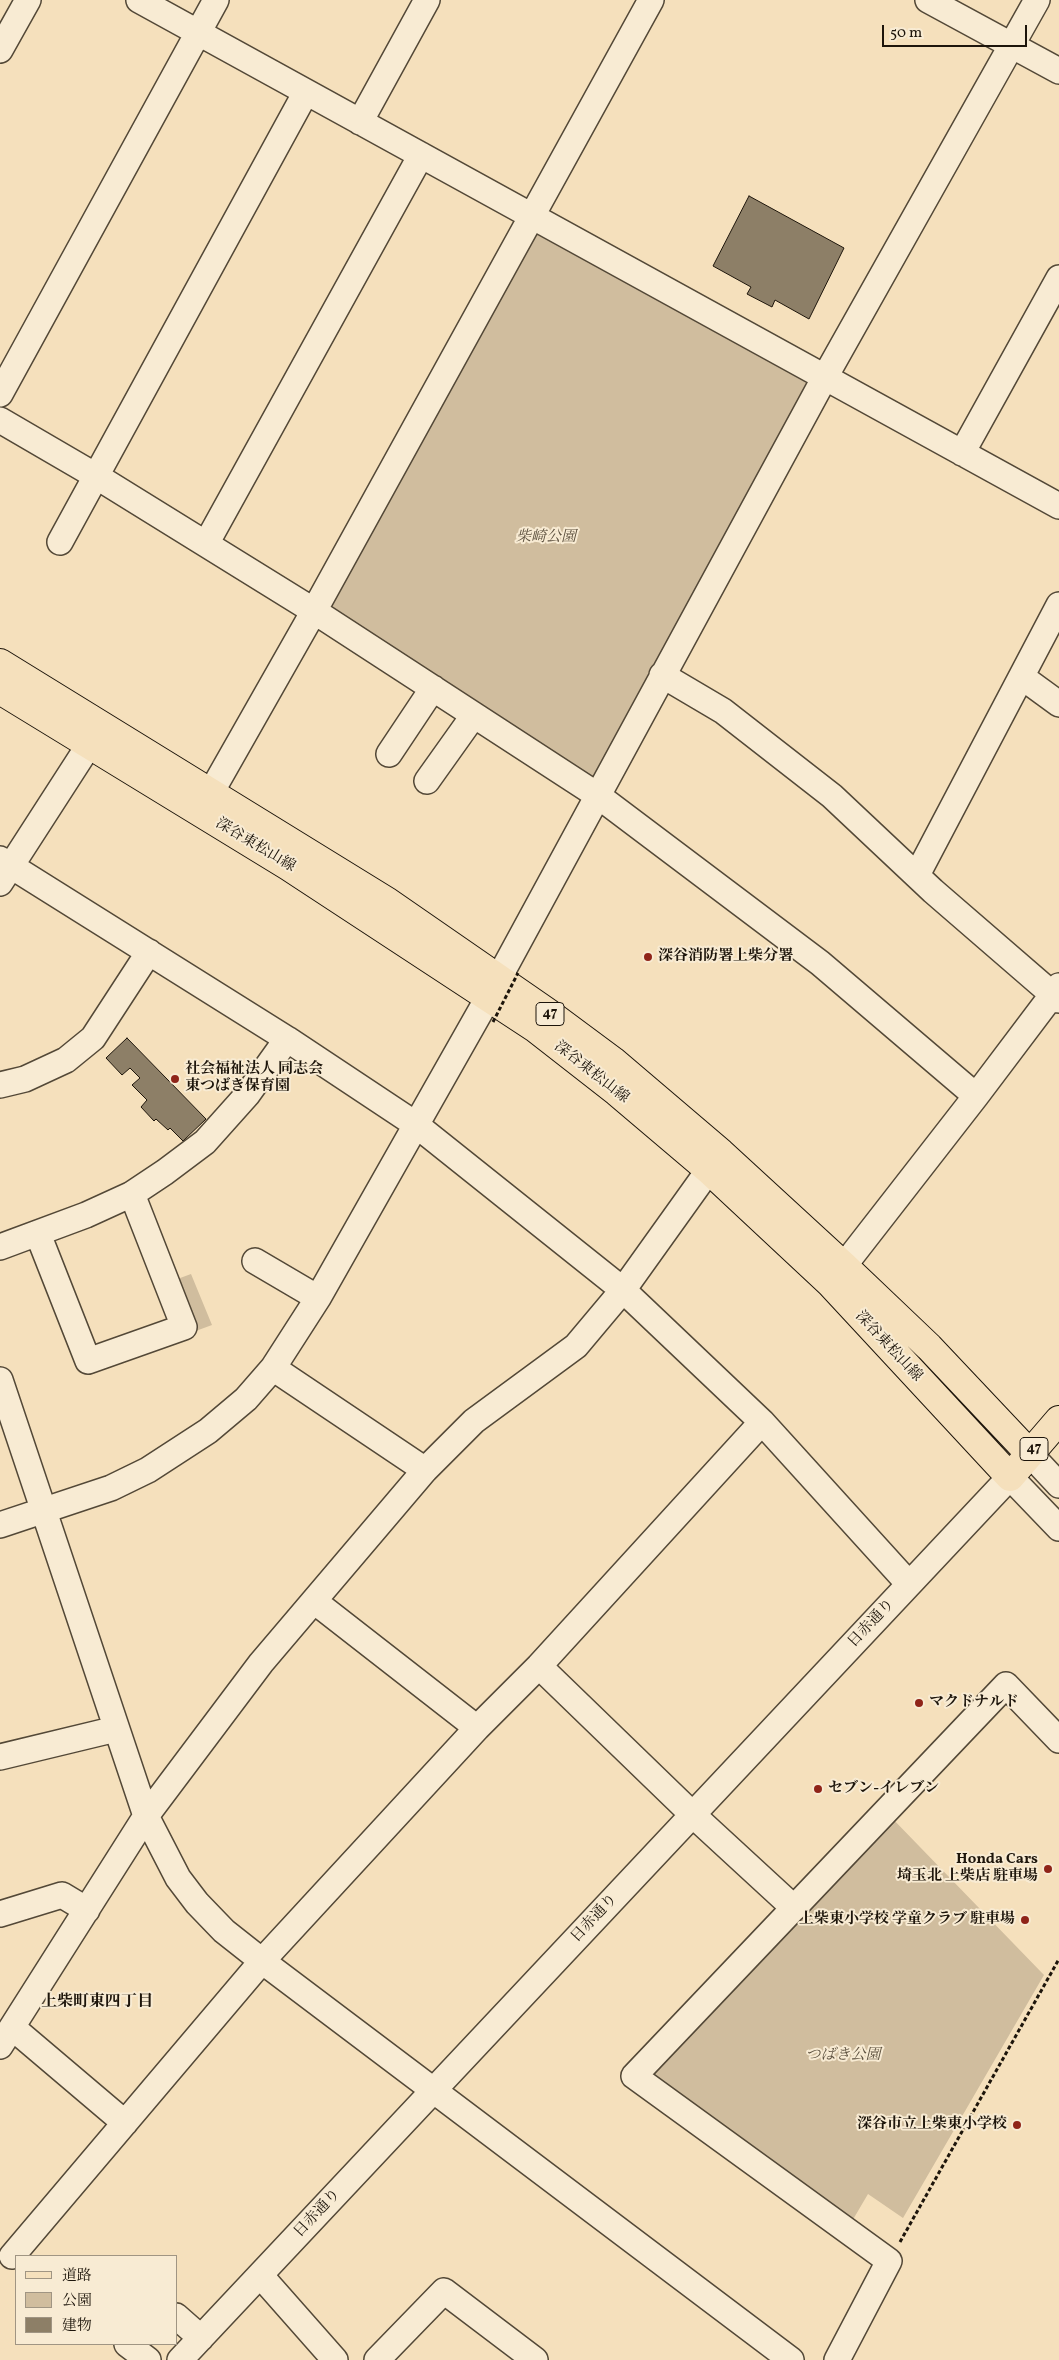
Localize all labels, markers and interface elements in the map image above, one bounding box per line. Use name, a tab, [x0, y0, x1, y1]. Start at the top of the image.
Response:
scale bar	[884, 15, 1029, 47]
text: 50 m	[890, 23, 922, 44]
park label: 柴崎公園	[516, 529, 576, 547]
street label: 深谷東松山線	[212, 815, 298, 877]
place label: 深谷消防署上柴分署	[658, 948, 793, 966]
marker: 深谷消防署上柴分署	[642, 951, 654, 963]
road number: 47	[536, 1002, 564, 1026]
street label: 深谷東松山線	[550, 1038, 632, 1108]
place label: 社会福祉法人 同志会 東つばき保育園	[185, 1061, 323, 1096]
marker: 社会福祉法人 同志会 東つばき保育園	[169, 1073, 181, 1085]
street label: 深谷東松山線	[851, 1308, 925, 1386]
road number: 47	[1020, 1438, 1048, 1460]
street label: 日赤通り	[845, 1596, 899, 1652]
place label: マクドナルド	[929, 1694, 1019, 1712]
marker: マクドナルド	[913, 1697, 925, 1709]
place label: セブン-イレブン	[828, 1780, 939, 1798]
marker: セブン-イレブン	[812, 1783, 824, 1795]
place label: Honda Cars 埼玉北 上柴店 駐車場	[897, 1851, 1038, 1886]
marker: Honda Cars 埼玉北 上柴店 駐車場	[1042, 1863, 1054, 1875]
street label: 日赤通り	[568, 1891, 622, 1947]
place label: 上柴東小学校 学童クラブ 駐車場	[799, 1911, 1015, 1929]
marker: 上柴東小学校 学童クラブ 駐車場	[1019, 1914, 1031, 1926]
district label: 上柴町東四丁目	[41, 1993, 153, 2013]
park label: つばき公園	[806, 2047, 880, 2065]
place label: 深谷市立上柴東小学校	[857, 2116, 1007, 2134]
marker: 深谷市立上柴東小学校	[1011, 2119, 1023, 2131]
street label: 日赤通り	[291, 2186, 345, 2242]
legend	[15, 2255, 178, 2345]
text: 道路	[62, 2266, 92, 2287]
text: 公園	[62, 2291, 92, 2312]
text: 建物	[62, 2316, 92, 2337]

